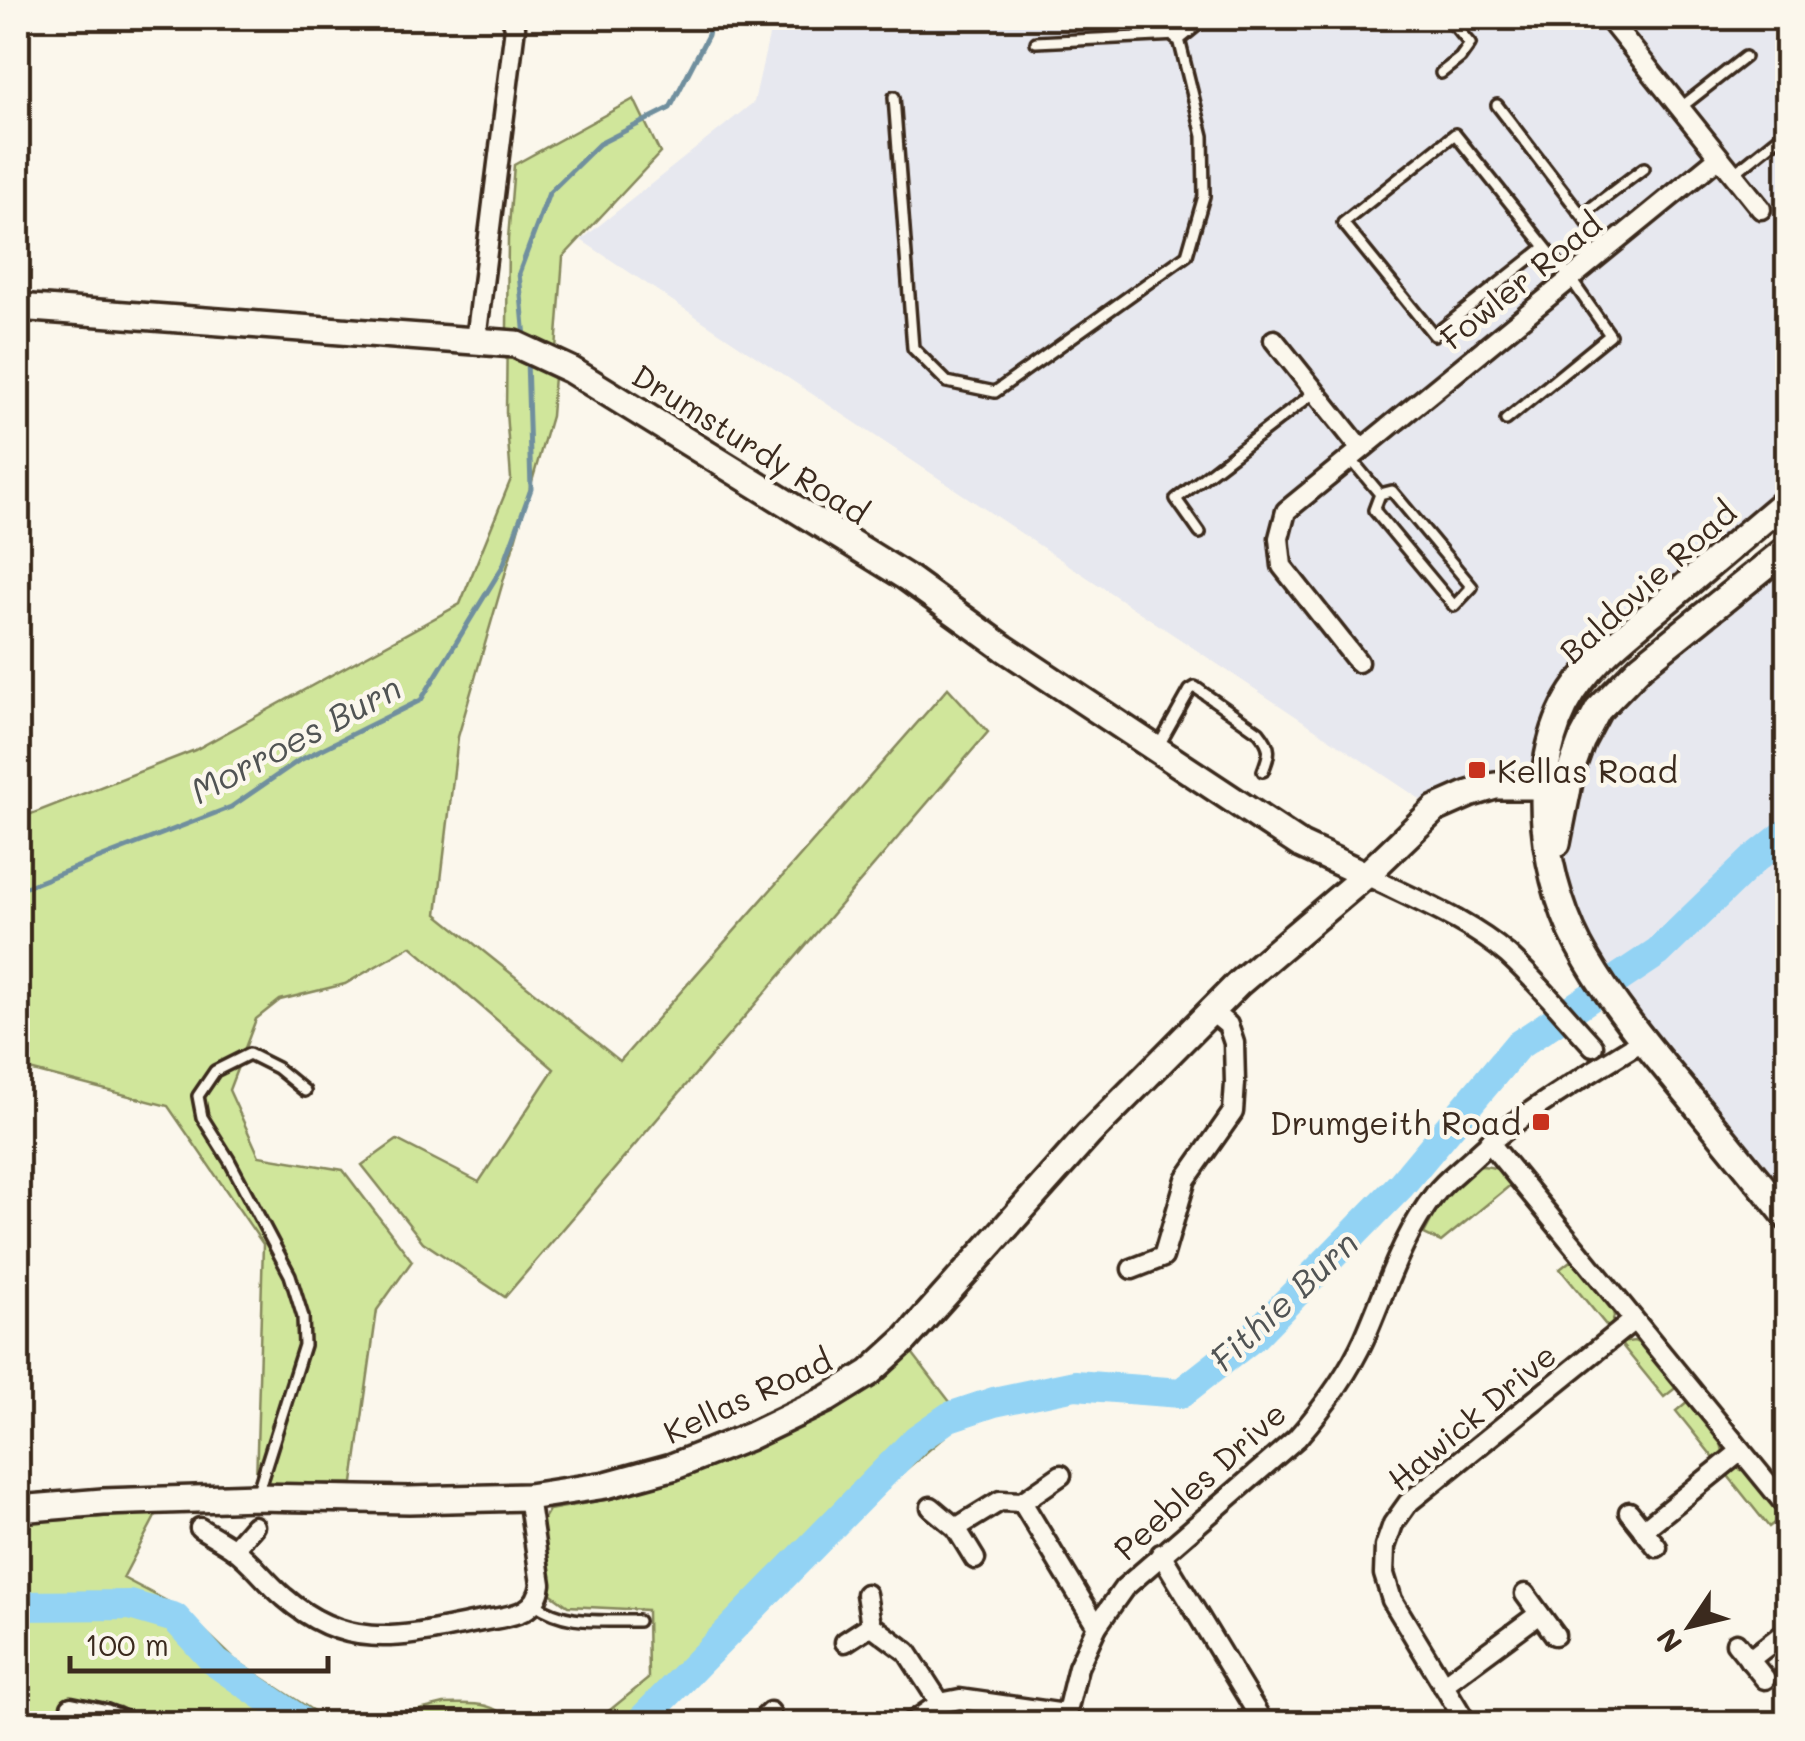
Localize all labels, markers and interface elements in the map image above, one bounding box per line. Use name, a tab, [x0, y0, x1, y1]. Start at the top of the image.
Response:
street label: Fowler Road	[1431, 202, 1609, 358]
street label: Drumsturdy Road	[624, 353, 877, 534]
street label: Baldovie Road	[1550, 491, 1744, 671]
water label: Morroes Burn	[182, 663, 408, 813]
place label: Kellas Road	[1497, 749, 1678, 791]
marker: Kellas Road	[1466, 759, 1488, 781]
place label: Drumgeith Road	[1270, 1101, 1521, 1143]
marker: Drumgeith Road	[1530, 1111, 1552, 1133]
water label: Fithie Burn	[1199, 1219, 1367, 1381]
street label: Hawick Drive	[1378, 1333, 1564, 1499]
street label: Kellas Road	[656, 1338, 838, 1452]
street label: Peebles Drive	[1104, 1392, 1294, 1568]
north arrow	[1640, 1576, 1740, 1676]
scale bar	[70, 1611, 328, 1673]
text: N	[1648, 1622, 1690, 1660]
text: 100 m	[85, 1624, 169, 1664]

